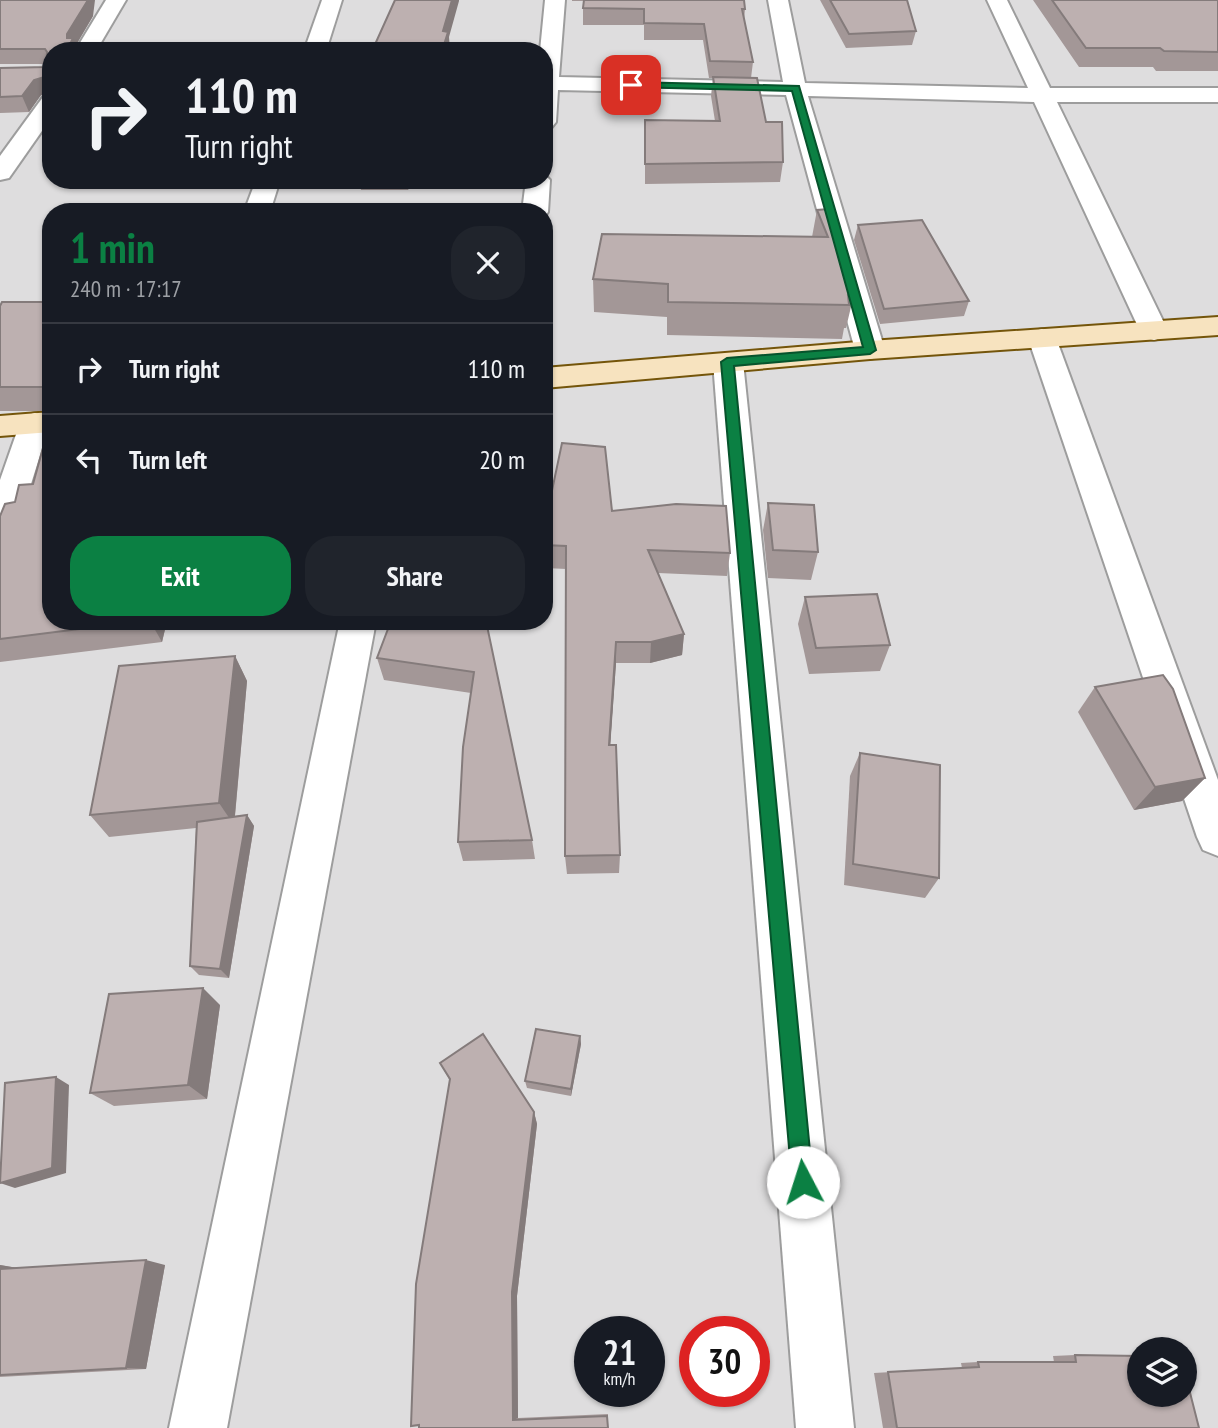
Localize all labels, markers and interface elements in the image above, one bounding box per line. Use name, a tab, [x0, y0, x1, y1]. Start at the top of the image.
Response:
pin	[601, 55, 661, 115]
text: 110 m	[185, 63, 298, 127]
icon: arrive	[612, 66, 650, 104]
icon: right	[70, 70, 161, 161]
text: Turn right	[185, 125, 293, 167]
text: 1 min	[70, 220, 155, 275]
button: close	[451, 226, 525, 300]
text: 240 m · 17:17	[70, 274, 182, 303]
icon: right	[70, 350, 108, 388]
text: Turn right	[129, 352, 220, 385]
text: 110 m	[467, 352, 525, 385]
icon: left	[70, 441, 108, 479]
text: Turn left	[129, 443, 207, 476]
text: 20 m	[479, 443, 525, 476]
button: Exit	[70, 536, 291, 616]
button: Share	[305, 536, 525, 616]
position arrow	[766, 1145, 840, 1219]
speed limit sign: 30	[679, 1316, 770, 1407]
text: 21	[603, 1329, 636, 1375]
map controls	[1127, 1337, 1197, 1407]
button: layers	[1127, 1337, 1197, 1407]
text: km/h	[604, 1367, 635, 1390]

